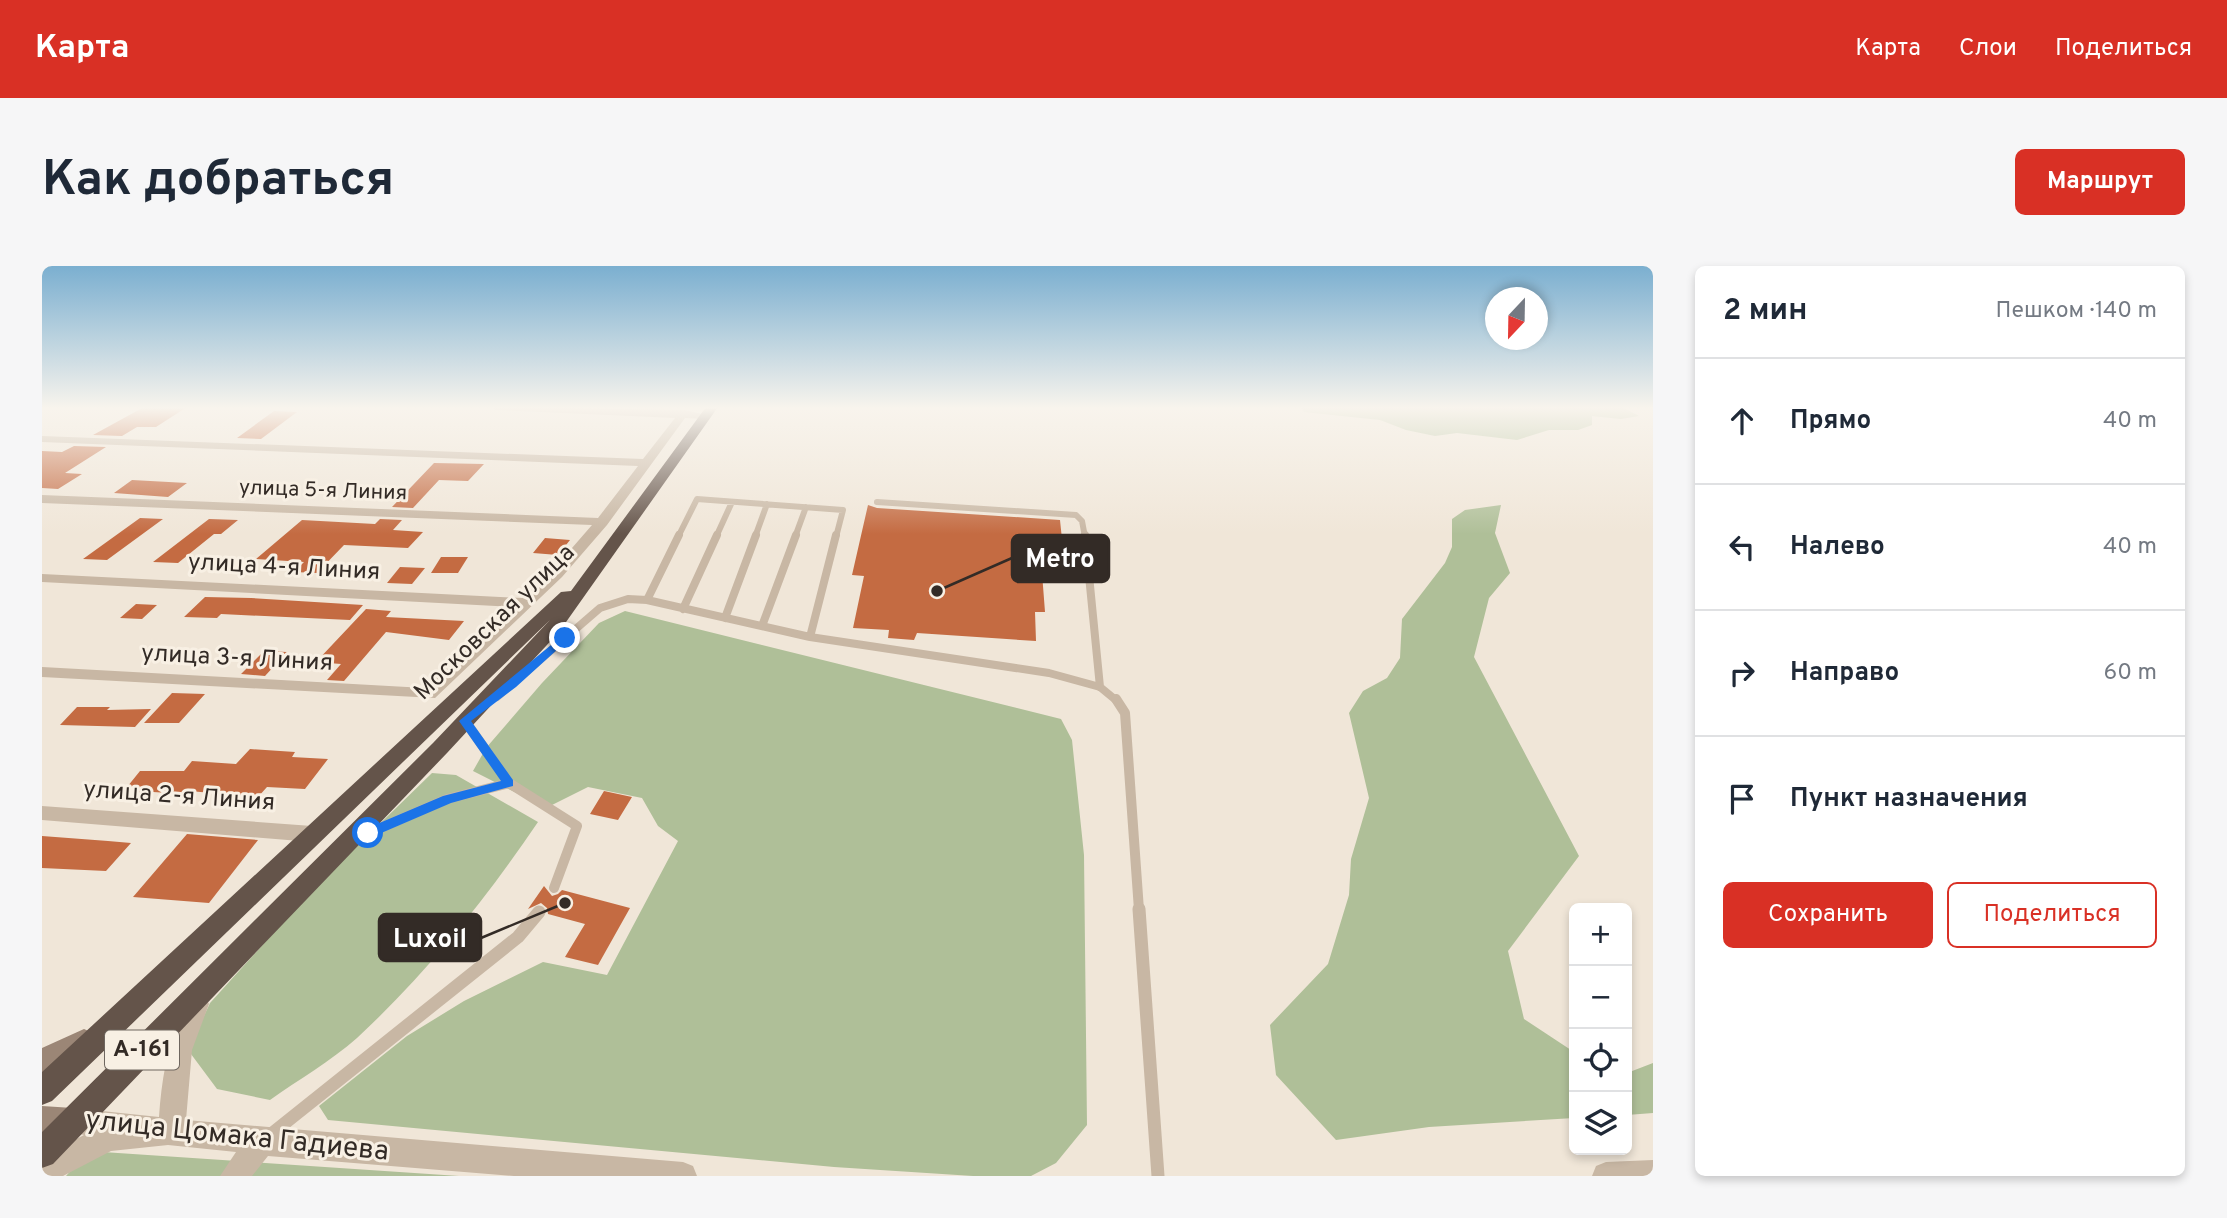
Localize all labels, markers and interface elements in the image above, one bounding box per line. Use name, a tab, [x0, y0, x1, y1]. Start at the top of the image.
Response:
text: Карта	[35, 28, 129, 70]
text: Карта	[1855, 34, 1921, 64]
text: Слои	[1959, 34, 2017, 64]
text: Поделиться	[2055, 34, 2192, 64]
button: Маршрут	[2015, 149, 2185, 215]
text: Как добраться	[42, 151, 394, 213]
north arrow	[1485, 287, 1548, 350]
text: 2 мин	[1723, 293, 1807, 330]
text: Пешком · 140 m	[1995, 297, 2157, 326]
icon: ahead	[1723, 402, 1761, 440]
text: Прямо	[1790, 405, 1871, 438]
text: 40 m	[2103, 407, 2157, 436]
street label: улица 5-я Линия	[238, 475, 408, 507]
icon: left	[1723, 528, 1761, 566]
text: Налево	[1790, 531, 1885, 564]
text: 40 m	[2103, 533, 2157, 562]
callout: Metro	[1012, 535, 1109, 582]
street label: Московская улица	[408, 539, 582, 707]
text: Metro	[1025, 544, 1095, 577]
street label: улица 4-я Линия	[187, 548, 381, 588]
route end	[549, 622, 580, 653]
street label: улица 3-я Линия	[140, 639, 334, 679]
icon: right	[1723, 654, 1761, 692]
text: Направо	[1790, 657, 1899, 690]
text: 60 m	[2104, 659, 2157, 688]
street label: улица 2-я Линия	[82, 775, 276, 819]
icon: arrive	[1723, 780, 1761, 818]
text: Пункт назначения	[1790, 783, 2028, 816]
route start	[352, 817, 383, 848]
button: Сохранить	[1723, 882, 1933, 948]
button: Поделиться	[1947, 882, 2157, 948]
map controls	[1569, 903, 1632, 1155]
button: +	[1569, 903, 1632, 966]
callout: Luxoil	[379, 914, 481, 961]
text: Luxoil	[393, 924, 467, 957]
button: −	[1569, 966, 1632, 1029]
button: locate	[1569, 1029, 1632, 1092]
road number: А-161	[105, 1030, 179, 1070]
button: layers	[1569, 1092, 1632, 1155]
street label: улица Цомака Гадиева	[84, 1103, 390, 1171]

